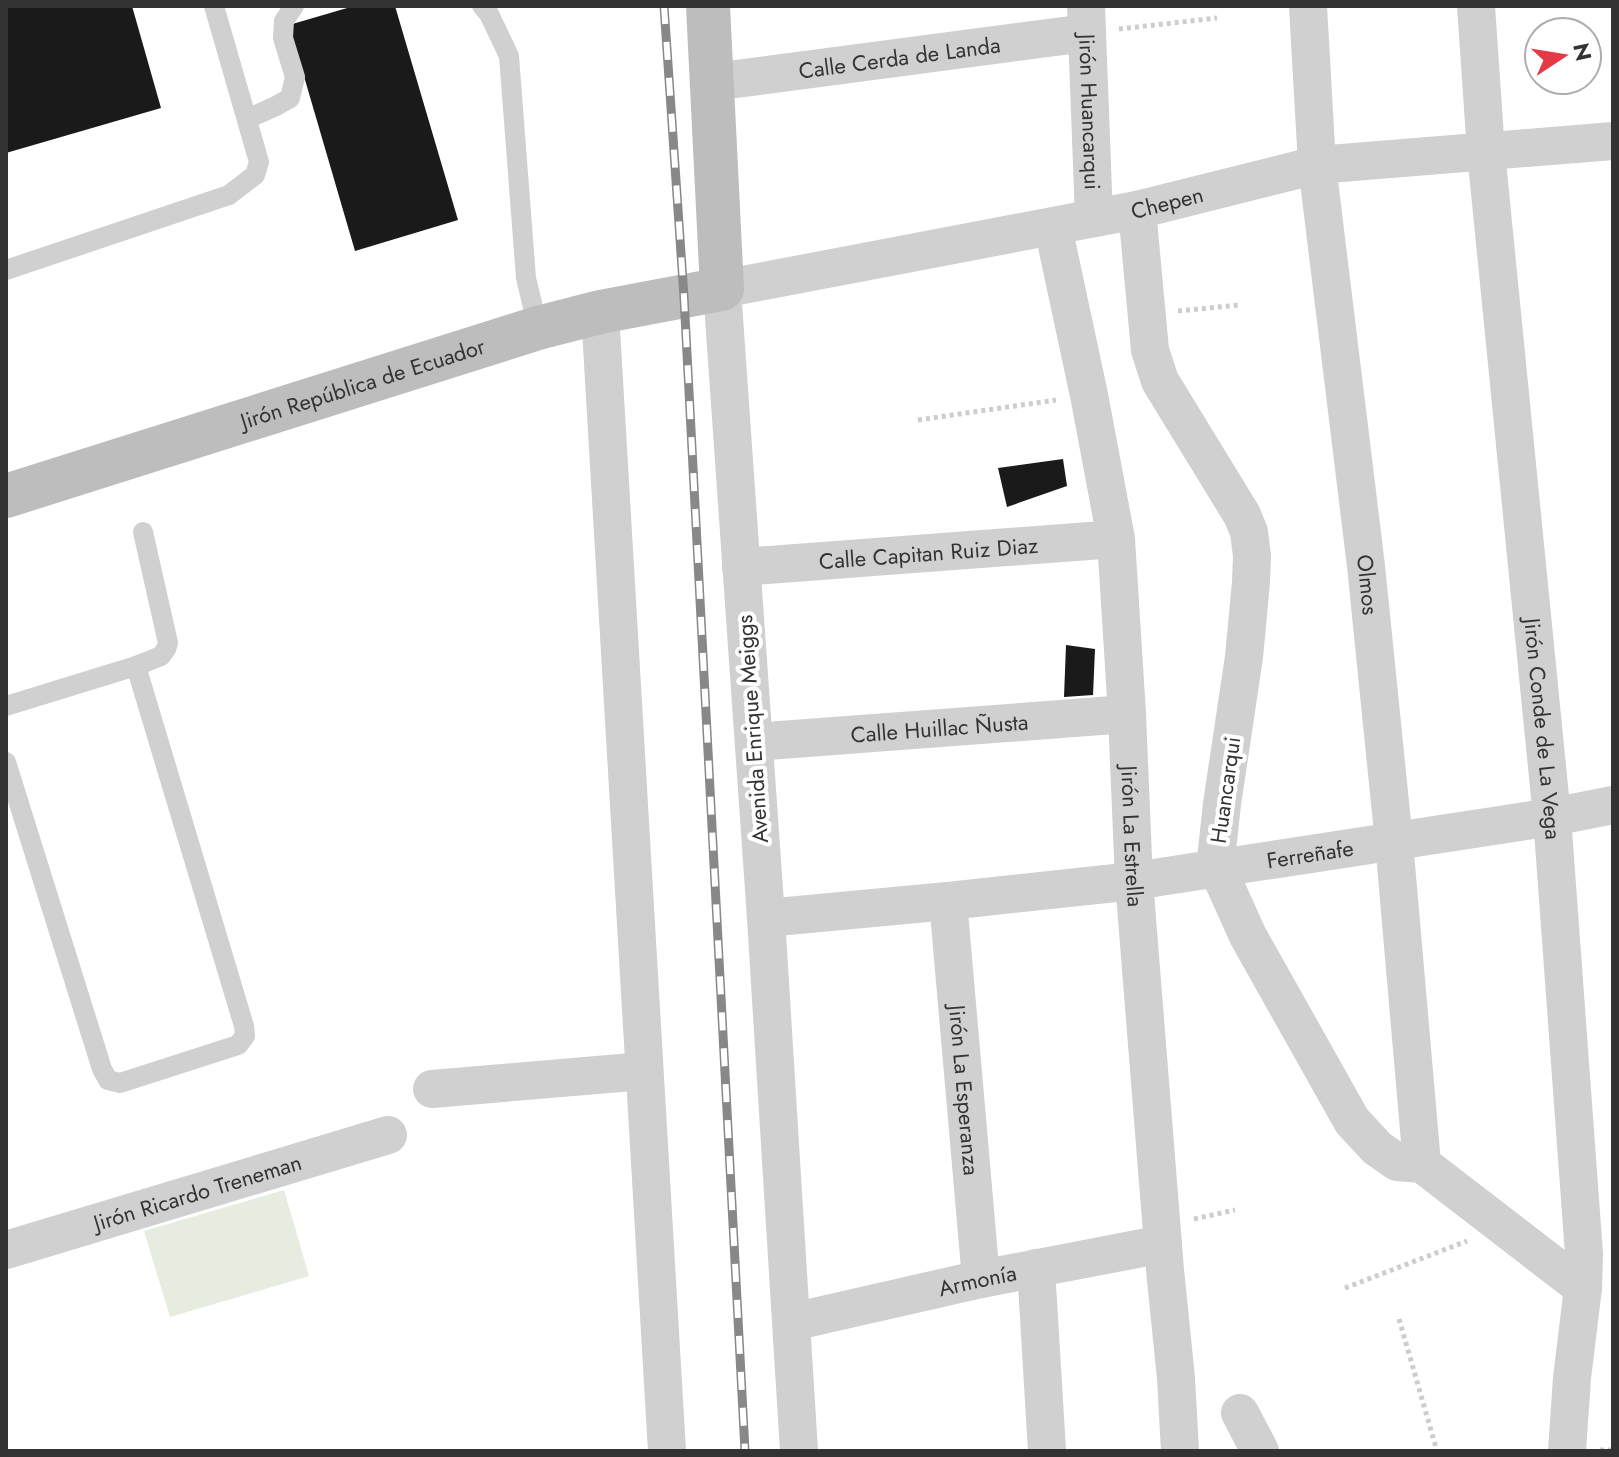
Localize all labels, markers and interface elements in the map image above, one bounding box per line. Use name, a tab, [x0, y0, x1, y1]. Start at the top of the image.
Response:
north arrow	[1523, 16, 1603, 96]
street label: Calle Cerda de Landa	[797, 28, 1002, 87]
street label: Jirón Huancarqui	[1071, 30, 1109, 191]
text: N	[1565, 40, 1600, 64]
street label: Chepen	[1128, 178, 1207, 227]
street label: Jirón República de Ecuador	[234, 330, 489, 438]
street label: Calle Capitan Ruiz Diaz	[818, 529, 1039, 577]
street label: Olmos	[1349, 553, 1387, 617]
street label: Avenida Enrique Meiggs	[728, 614, 776, 844]
street label: Jirón Conde de La Vega	[1516, 614, 1570, 841]
street label: Calle Huillac Ñusta	[850, 705, 1029, 751]
street label: Huancarqui	[1202, 735, 1248, 845]
street label: Jirón La Estrella	[1113, 762, 1152, 908]
street label: Ferreñafe	[1264, 832, 1356, 876]
street label: Jirón La Esperanza	[941, 1001, 988, 1177]
street label: Jirón Ricardo Treneman	[87, 1146, 305, 1240]
street label: Armonía	[935, 1257, 1019, 1304]

